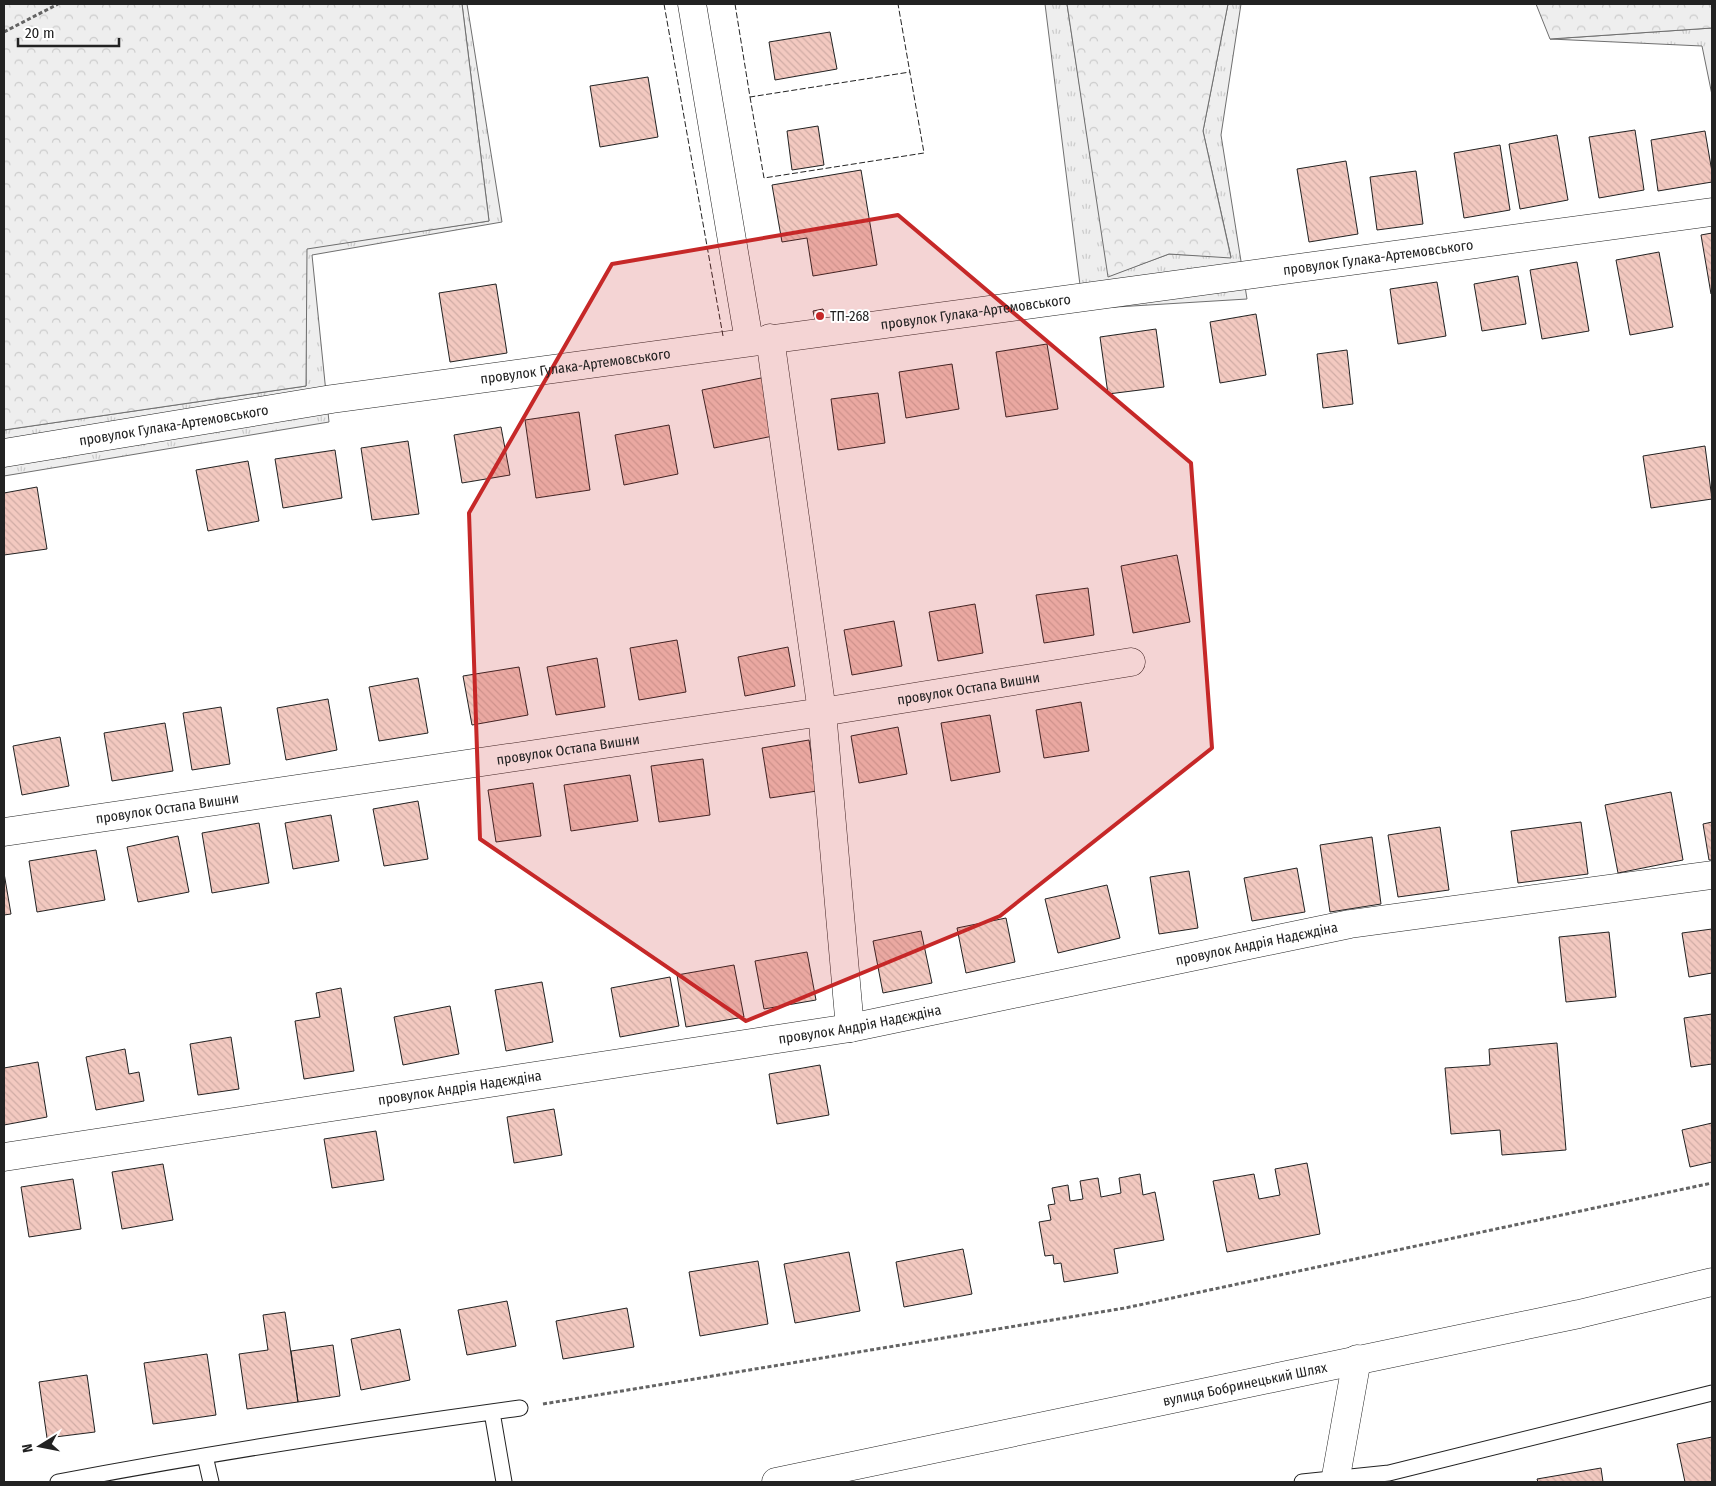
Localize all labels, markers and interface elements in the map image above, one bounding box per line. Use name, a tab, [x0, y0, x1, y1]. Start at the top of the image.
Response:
scale bar	[18, 15, 119, 47]
text: 20 m	[25, 24, 55, 42]
street label: провулок Гулака-Артемовського	[1282, 236, 1474, 279]
street label: провулок Гулака-Артемовського	[880, 290, 1072, 333]
place label: ТП-268	[830, 308, 869, 325]
marker: ТП-268	[814, 310, 826, 322]
street label: провулок Гулака-Артемовського	[479, 345, 671, 387]
street label: провулок Гулака-Артемовського	[78, 401, 270, 449]
street label: провулок Остапа Вишни	[896, 668, 1041, 708]
street label: провулок Остапа Вишни	[495, 730, 641, 768]
street label: провулок Остапа Вишни	[95, 789, 240, 827]
street label: провулок Андрія Надєждіна	[1174, 918, 1339, 969]
street label: провулок Андрія Надєждіна	[777, 1001, 943, 1047]
street label: провулок Андрія Надєждіна	[377, 1067, 543, 1108]
street label: вулиця Бобринецький Шлях	[1161, 1358, 1329, 1409]
north arrow	[15, 1421, 65, 1471]
text: N	[19, 1443, 37, 1454]

